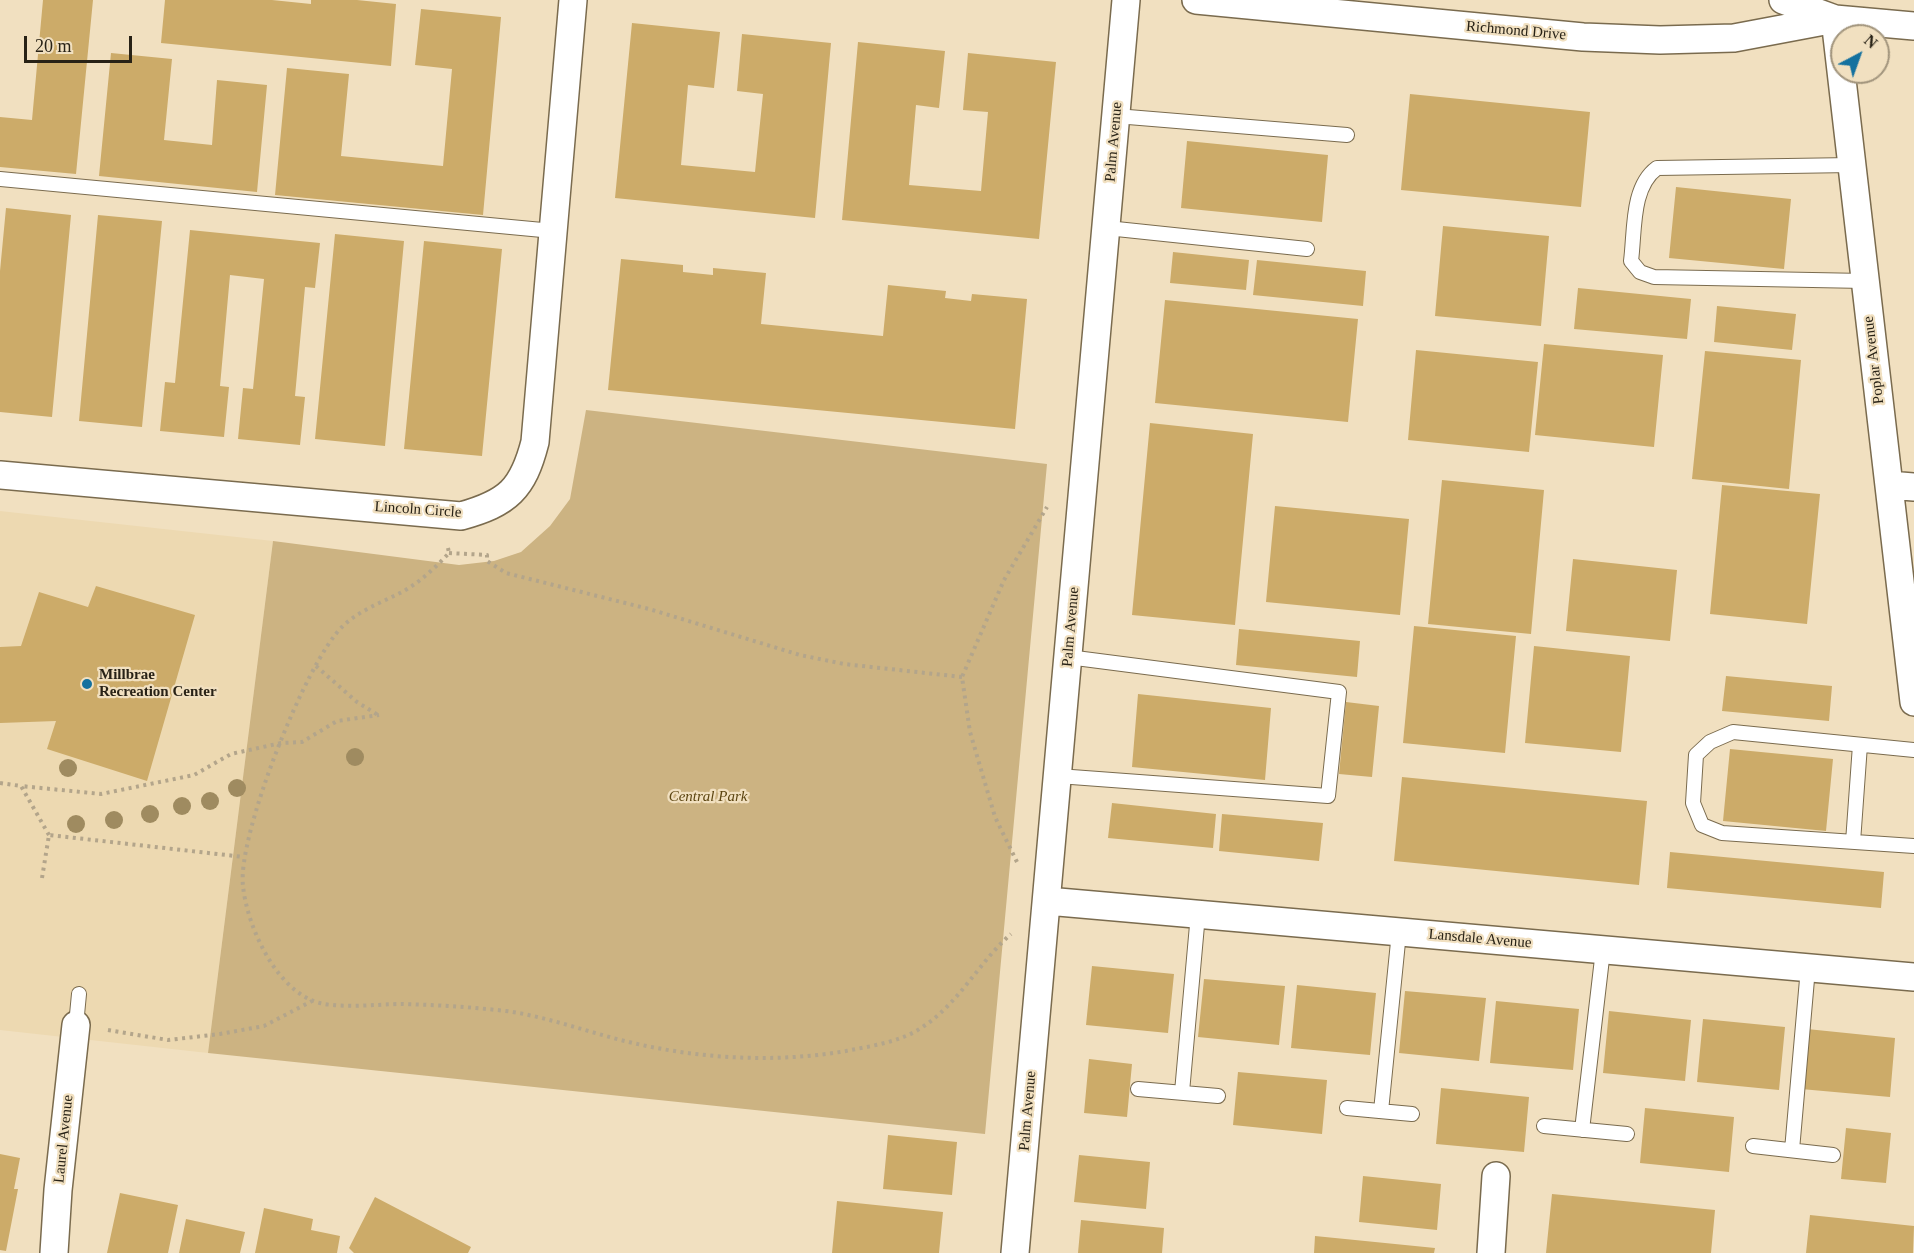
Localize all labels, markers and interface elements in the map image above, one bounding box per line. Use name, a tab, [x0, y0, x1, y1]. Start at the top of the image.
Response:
street label: Richmond Drive	[1465, 18, 1567, 44]
scale bar	[27, 24, 135, 62]
north arrow	[1830, 24, 1890, 84]
text: N	[1861, 31, 1881, 52]
text: 20 m	[35, 36, 72, 56]
street label: Palm Avenue	[1102, 101, 1126, 183]
street label: Poplar Avenue	[1860, 315, 1888, 405]
street label: Lincoln Circle	[374, 498, 462, 522]
street label: Palm Avenue	[1059, 586, 1083, 668]
place label: Millbrae Recreation Center	[99, 666, 217, 701]
marker: Millbrae Recreation Center	[80, 677, 94, 691]
park label: Central Park	[669, 788, 747, 806]
street label: Lansdale Avenue	[1428, 926, 1532, 952]
street label: Palm Avenue	[1016, 1070, 1040, 1152]
street label: Laurel Avenue	[50, 1094, 78, 1184]

